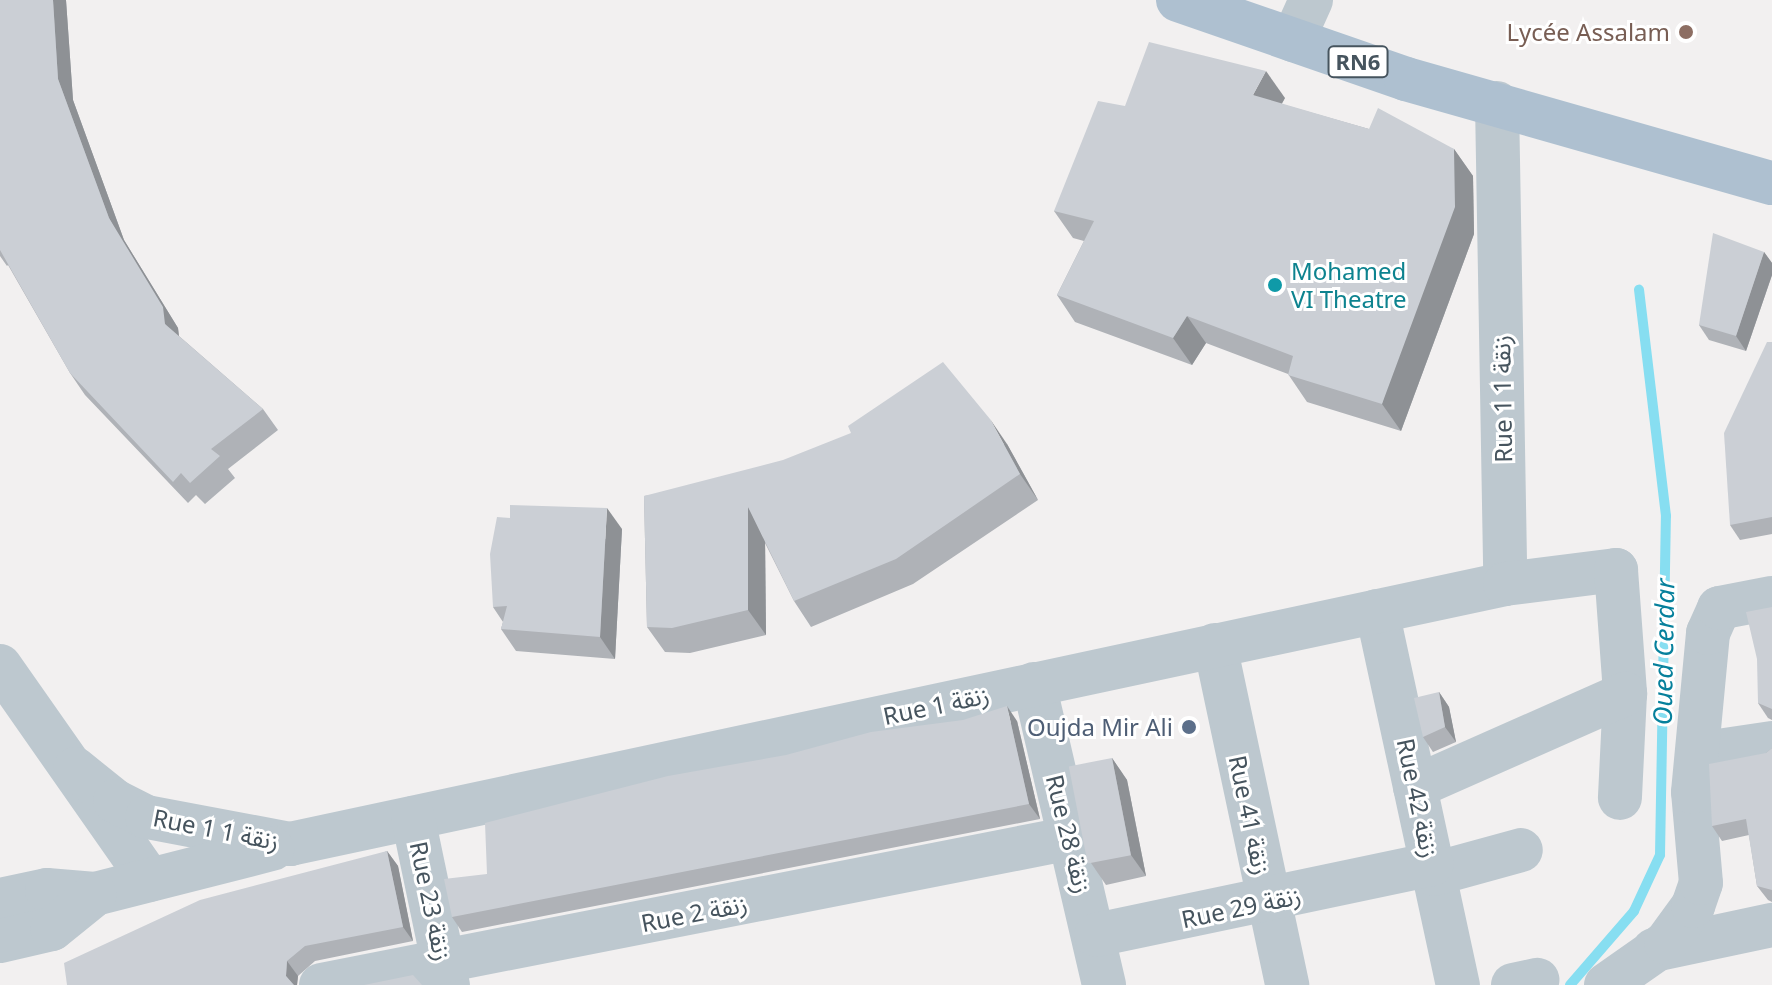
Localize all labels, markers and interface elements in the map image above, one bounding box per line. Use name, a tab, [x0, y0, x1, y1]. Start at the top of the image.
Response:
place label: Lycée Assalam	[1506, 18, 1670, 46]
marker: Lycée Assalam	[1677, 23, 1695, 41]
road number: RN6	[1326, 44, 1390, 80]
place label: Mohamed VI Theatre	[1291, 257, 1407, 313]
marker: Mohamed VI Theatre	[1266, 276, 1284, 294]
street label: Rue 1 زنقة 1	[1486, 335, 1518, 463]
water label: Oued Cerdar	[1647, 578, 1681, 726]
street label: Rue زنقة 1	[880, 680, 992, 730]
place label: Oujda Mir Ali	[1027, 713, 1173, 741]
marker: Oujda Mir Ali	[1180, 718, 1198, 736]
street label: Rue 42 زنقة	[1391, 736, 1445, 860]
street label: Rue 41 زنقة	[1223, 753, 1277, 877]
street label: Rue 28 زنقة	[1040, 772, 1098, 896]
street label: Rue 1 زنقة 1	[151, 803, 281, 855]
street label: Rue 23 زنقة	[404, 839, 458, 963]
street label: Rue 29 زنقة	[1179, 880, 1303, 934]
street label: Rue 2 زنقة	[638, 889, 750, 937]

